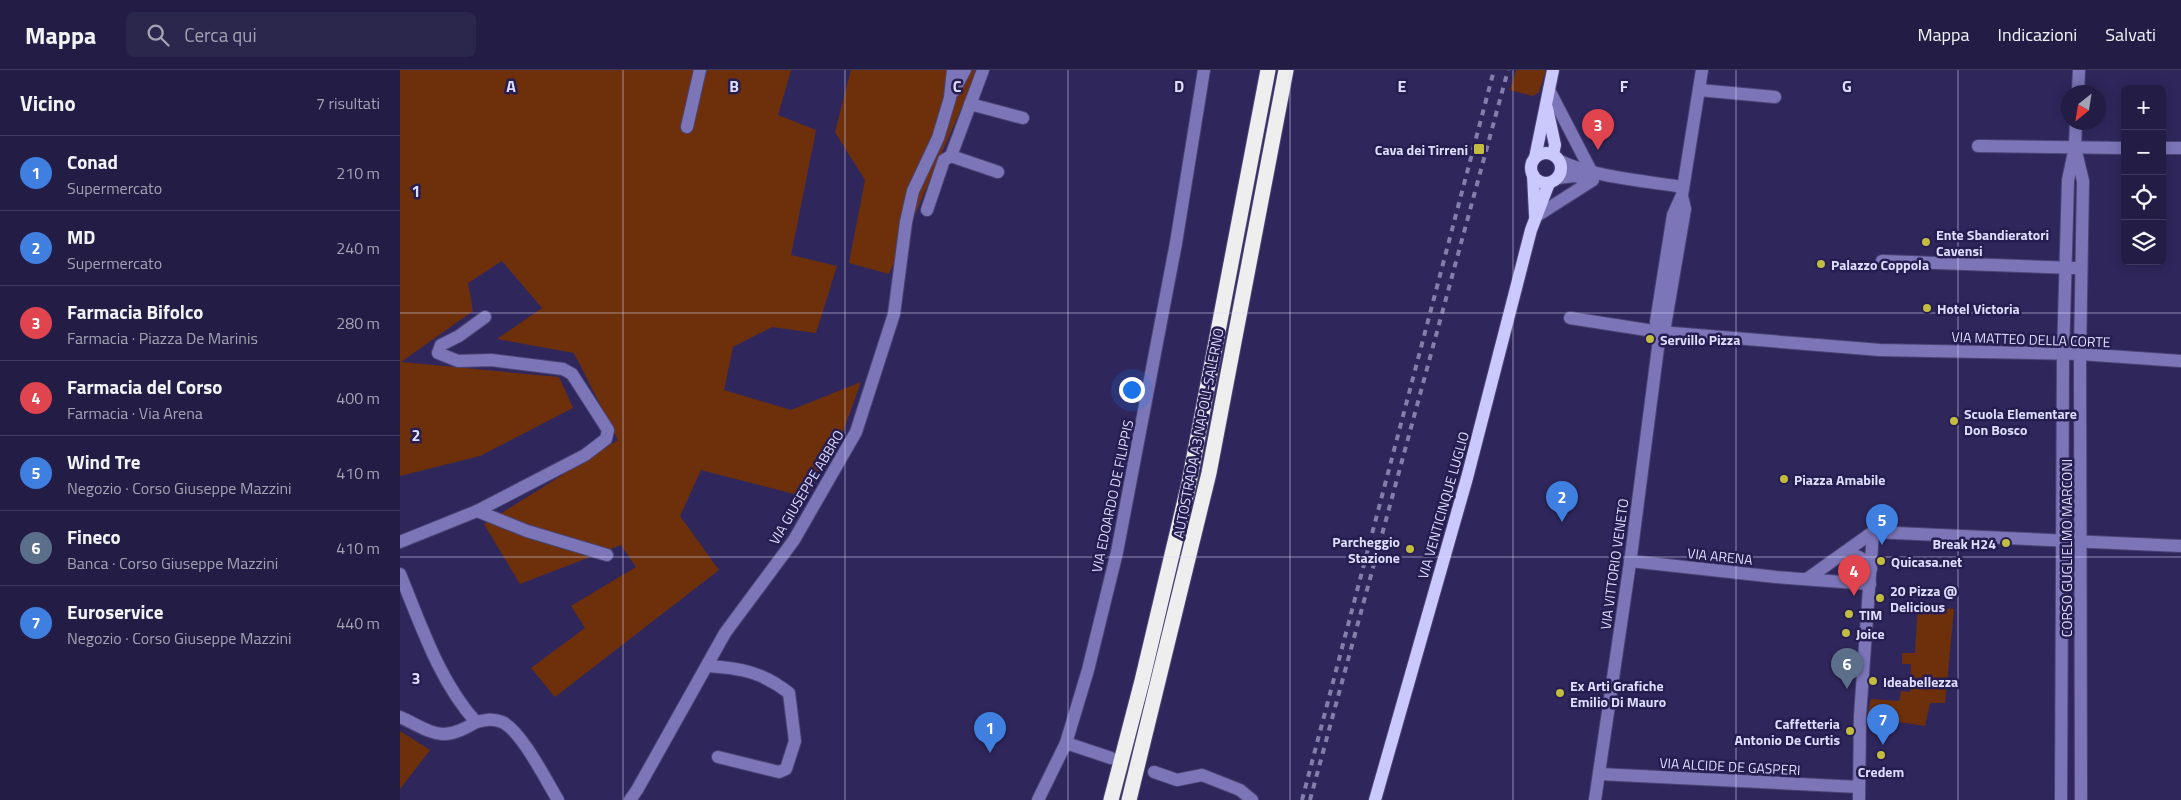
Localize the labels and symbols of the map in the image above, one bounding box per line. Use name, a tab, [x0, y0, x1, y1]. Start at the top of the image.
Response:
text: A	[506, 74, 516, 98]
text: B	[729, 74, 739, 98]
text: C	[953, 74, 962, 98]
text: D	[1174, 74, 1184, 98]
text: E	[1398, 74, 1407, 98]
text: F	[1620, 74, 1629, 98]
text: G	[1842, 74, 1852, 98]
north arrow	[2061, 85, 2106, 130]
pin: 3	[1582, 109, 1614, 150]
place label: Cava dei Tirreni	[1375, 139, 1468, 160]
marker: Cava dei Tirreni	[1472, 142, 1486, 156]
text: 1	[412, 179, 420, 203]
place label: Ente Sbandieratori Cavensi	[1936, 224, 2049, 261]
marker: Ente Sbandieratori Cavensi	[1920, 236, 1932, 248]
place label: Palazzo Coppola	[1831, 254, 1929, 275]
marker: Palazzo Coppola	[1815, 258, 1827, 270]
place label: Hotel Victoria	[1937, 298, 2020, 319]
marker: Hotel Victoria	[1921, 302, 1933, 314]
street label: AUTOSTRADA A3 NAPOLI-SALERNO	[1167, 326, 1229, 540]
street label: VIA MATTEO DELLA CORTE	[1951, 326, 2111, 352]
place label: Servillo Pizza	[1660, 329, 1740, 350]
marker: Servillo Pizza	[1644, 333, 1656, 345]
your location	[1119, 377, 1145, 403]
place label: Scuola Elementare Don Bosco	[1964, 403, 2077, 440]
marker: Scuola Elementare Don Bosco	[1948, 415, 1960, 427]
street label: VIA EDOARDO DE FILIPPIS	[1086, 418, 1138, 574]
text: 2	[412, 423, 420, 447]
street label: VIA GIUSEPPE ABBRO	[763, 426, 849, 548]
street label: VIA VENTICINQUE LUGLIO	[1412, 429, 1474, 581]
street label: CORSO GUGLIELMO MARCONI	[2056, 459, 2077, 637]
place label: Piazza Amabile	[1794, 469, 1885, 490]
marker: Piazza Amabile	[1778, 473, 1790, 485]
pin: 2	[1546, 481, 1578, 522]
street label: VIA VITTORIO VENETO	[1594, 497, 1634, 631]
pin: 5	[1866, 504, 1898, 545]
place label: Parcheggio Stazione	[1332, 531, 1400, 568]
place label: Break H24	[1933, 533, 1996, 554]
marker: Break H24	[2000, 537, 2012, 549]
street label: VIA ARENA	[1686, 542, 1754, 570]
marker: Parcheggio Stazione	[1404, 543, 1416, 555]
place label: Quicasa.net	[1891, 551, 1962, 572]
pin: 4	[1838, 555, 1870, 596]
marker: Quicasa.net	[1875, 555, 1887, 567]
place label: 20 Pizza @ Delicious	[1890, 580, 1958, 617]
marker: 20 Pizza @ Delicious	[1874, 592, 1886, 604]
place label: TIM	[1859, 604, 1882, 625]
marker: TIM	[1843, 608, 1855, 620]
place label: Joice	[1856, 623, 1885, 644]
marker: Joice	[1840, 627, 1852, 639]
pin: 6	[1831, 648, 1863, 689]
text: 3	[412, 666, 420, 690]
place label: Ideabellezza	[1883, 671, 1958, 692]
place label: Ex Arti Grafiche Emilio Di Mauro	[1570, 675, 1666, 712]
marker: Ideabellezza	[1867, 675, 1879, 687]
marker: Ex Arti Grafiche Emilio Di Mauro	[1554, 687, 1566, 699]
pin: 7	[1867, 704, 1899, 745]
pin: 1	[974, 712, 1006, 753]
place label: Caffetteria Antonio De Curtis	[1734, 713, 1840, 750]
marker: Caffetteria Antonio De Curtis	[1844, 725, 1856, 737]
marker: Credem	[1875, 749, 1887, 761]
street label: VIA ALCIDE DE GASPERI	[1659, 752, 1801, 780]
place label: Credem	[1858, 761, 1904, 782]

